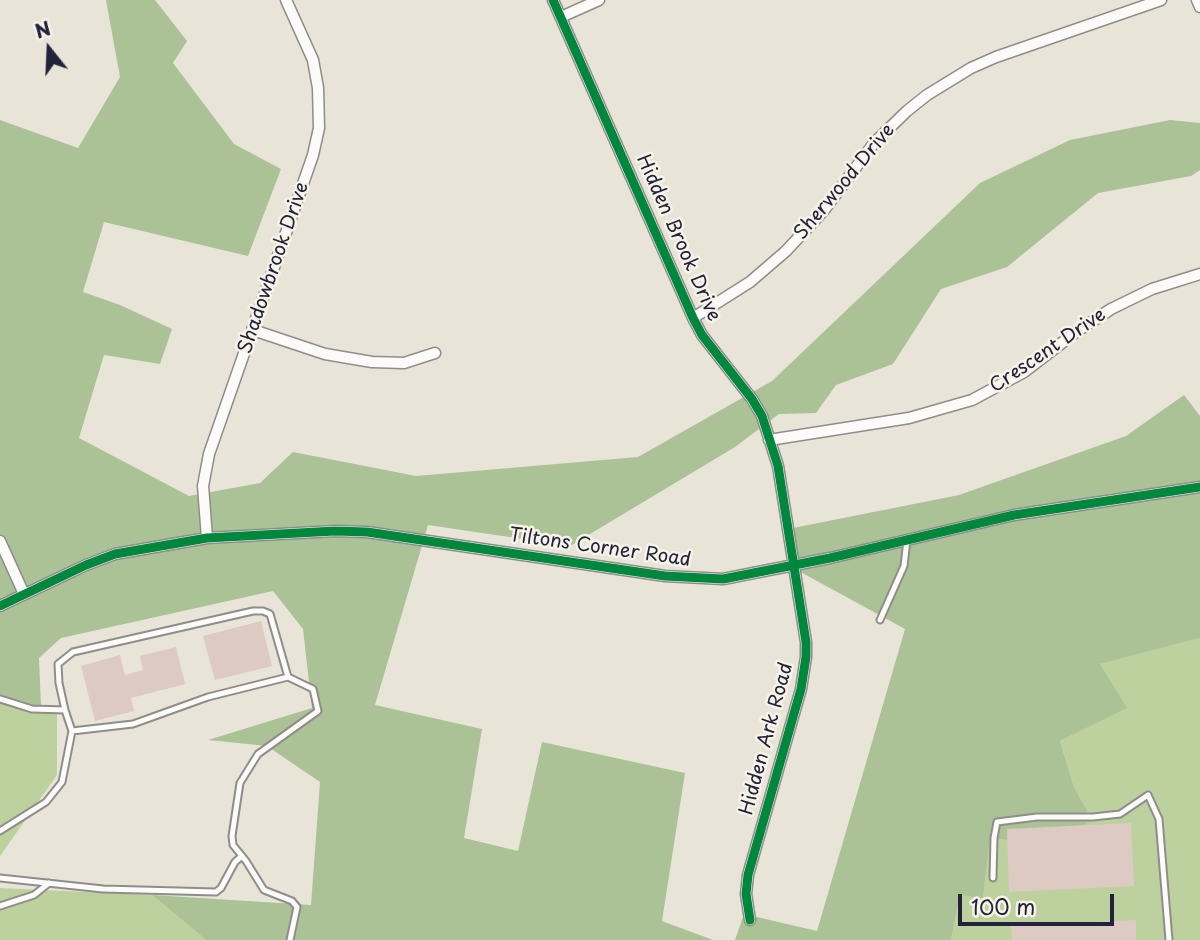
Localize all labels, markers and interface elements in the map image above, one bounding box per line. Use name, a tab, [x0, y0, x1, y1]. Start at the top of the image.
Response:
text: N	[31, 13, 54, 45]
north arrow	[14, 14, 84, 84]
street label: Sherwood Drive	[790, 120, 900, 244]
street label: Hidden Brook Drive	[631, 151, 725, 325]
street label: Shadowbrook Drive	[234, 179, 314, 357]
street label: Crescent Drive	[986, 304, 1110, 398]
street label: Tiltons Corner Road	[508, 524, 692, 572]
street label: Hidden Ark Road	[736, 660, 798, 818]
scale bar	[962, 880, 1118, 924]
text: 100 m	[971, 890, 1035, 922]

